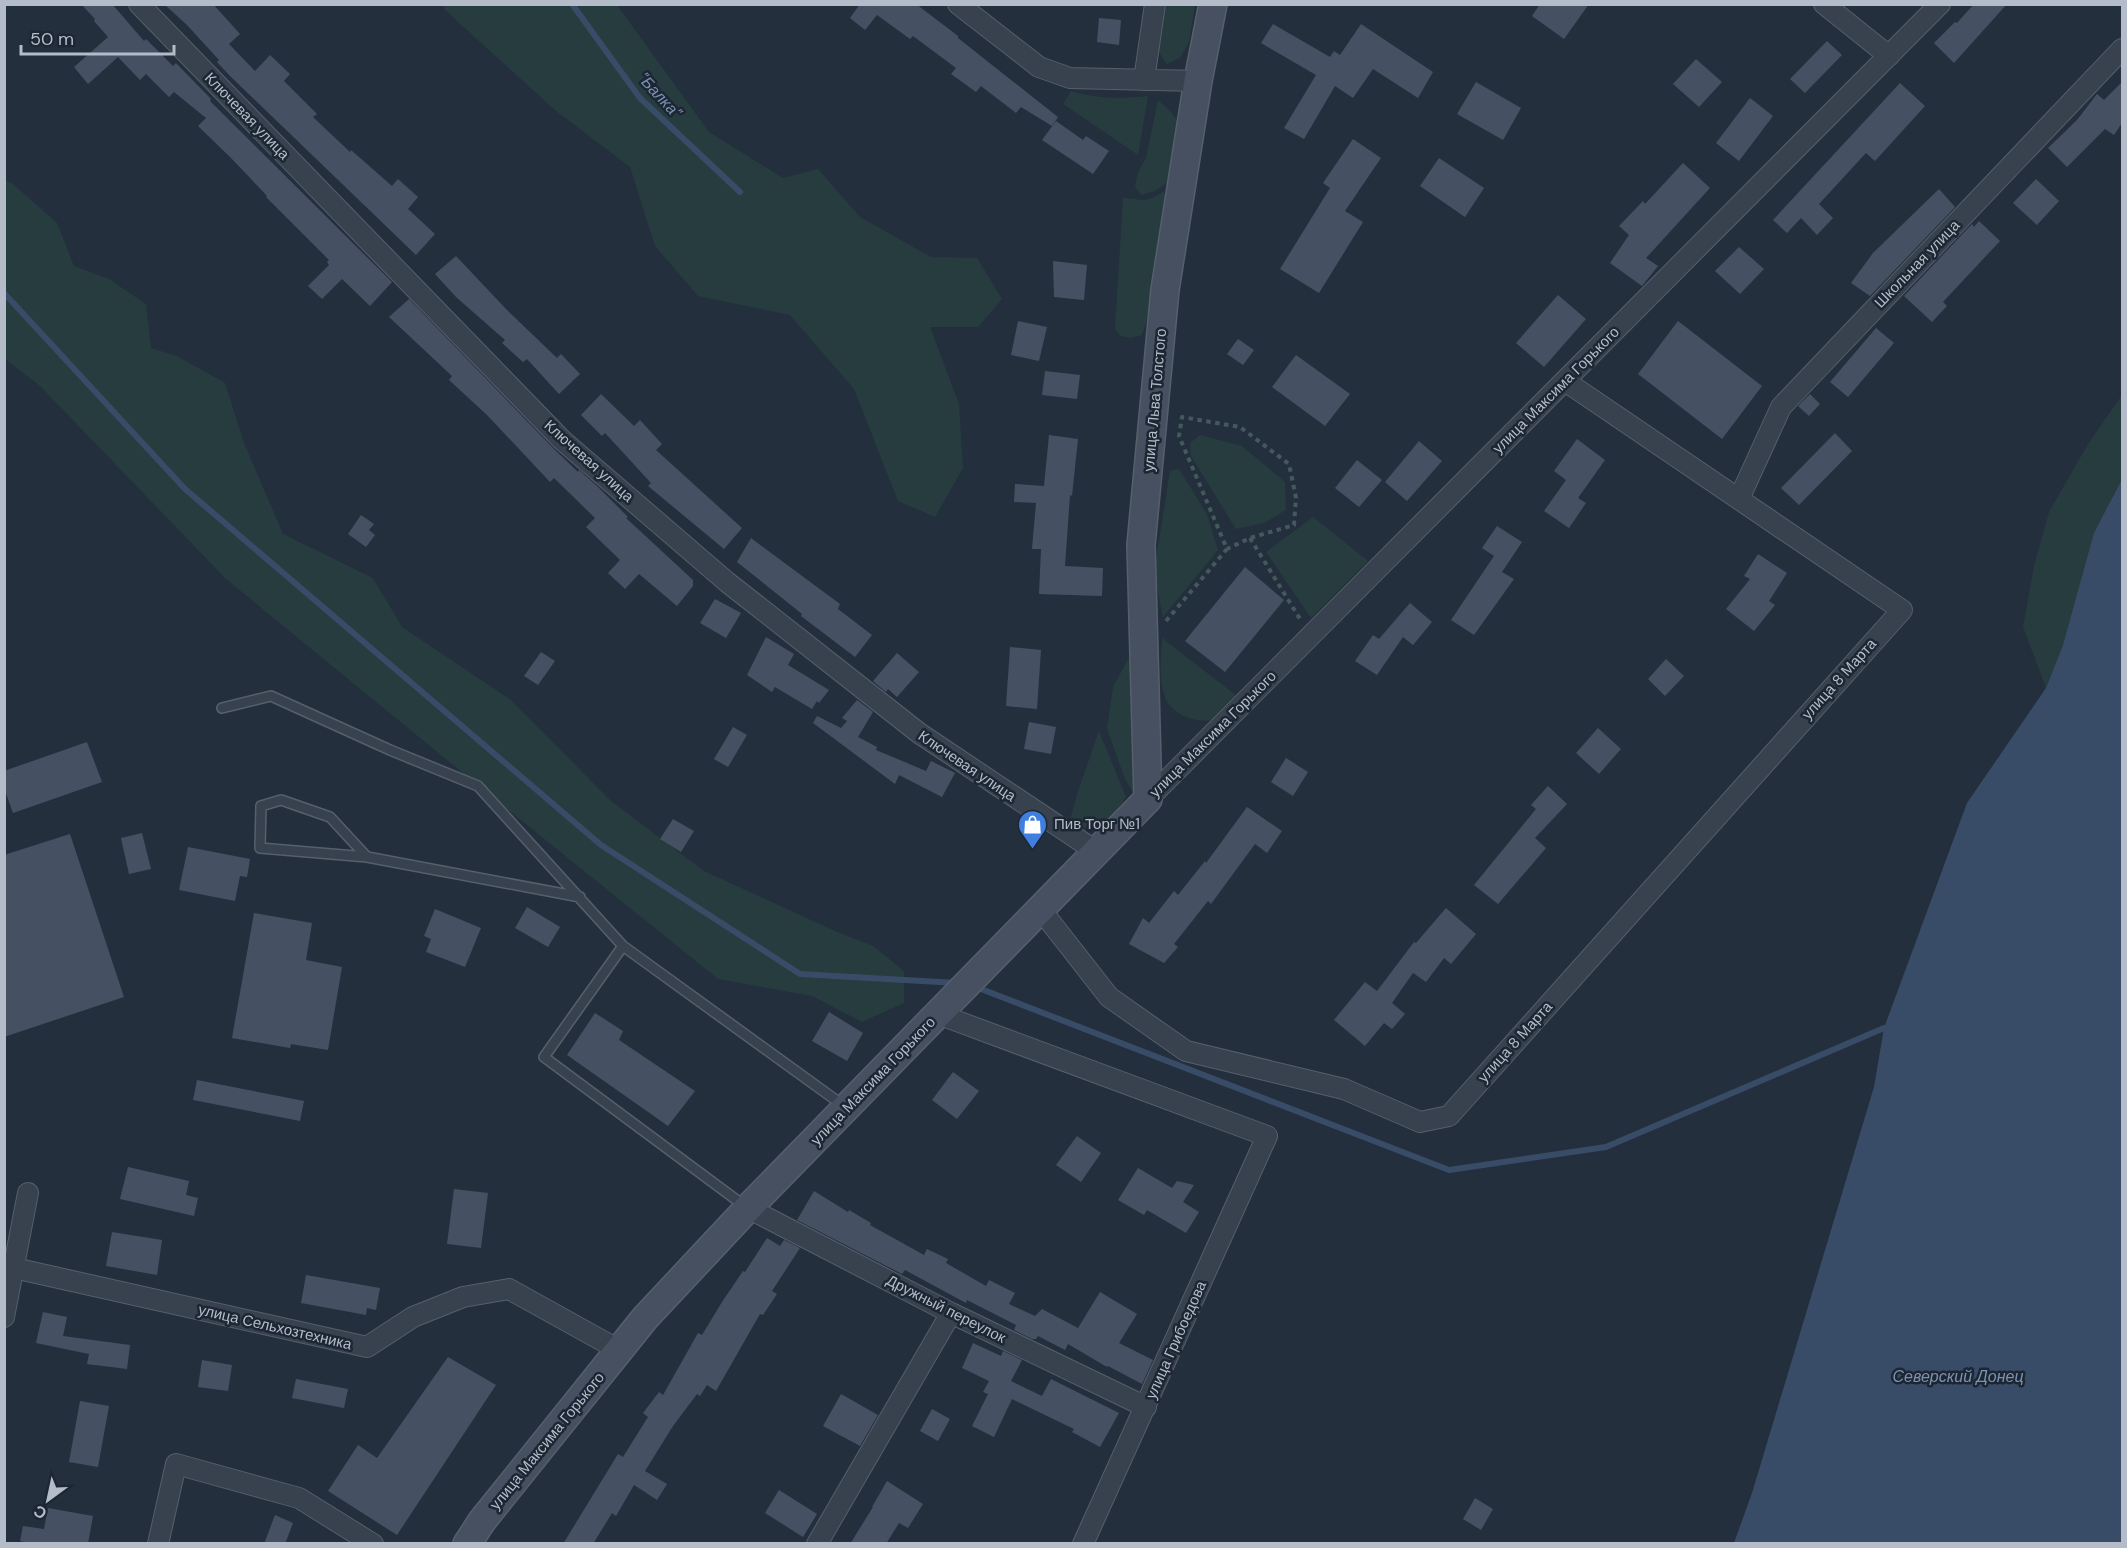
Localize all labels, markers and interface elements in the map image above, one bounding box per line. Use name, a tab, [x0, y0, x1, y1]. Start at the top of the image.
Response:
scale bar	[21, 18, 174, 56]
text: 50 m	[30, 27, 74, 51]
street label: Ключевая улица	[200, 68, 294, 164]
water label: "Балка"	[633, 68, 687, 123]
street label: Школьная улица	[1870, 215, 1965, 312]
street label: улица Максима Горького	[1488, 322, 1624, 458]
street label: улица Льва Толстого	[1139, 327, 1171, 473]
street label: Ключевая улица	[540, 415, 639, 507]
street label: улица 8 Марта	[1797, 634, 1881, 724]
street label: улица Максима Горького	[1145, 666, 1281, 802]
street label: Ключевая улица	[914, 726, 1020, 807]
shop icon: Пив Торг №1	[1017, 808, 1049, 850]
place label: Пив Торг №1	[1054, 814, 1140, 834]
street label: улица 8 Марта	[1473, 997, 1557, 1087]
street label: улица Максима Горького	[806, 1012, 940, 1150]
street label: Дружный переулок	[883, 1270, 1009, 1348]
street label: улица Грибоедова	[1141, 1277, 1211, 1402]
street label: улица Сельхозтехника	[196, 1300, 354, 1355]
water label: Северский Донец	[1892, 1366, 2024, 1387]
street label: улица Максима Горького	[485, 1368, 609, 1514]
north arrow	[18, 1470, 78, 1530]
text: С	[29, 1500, 51, 1524]

